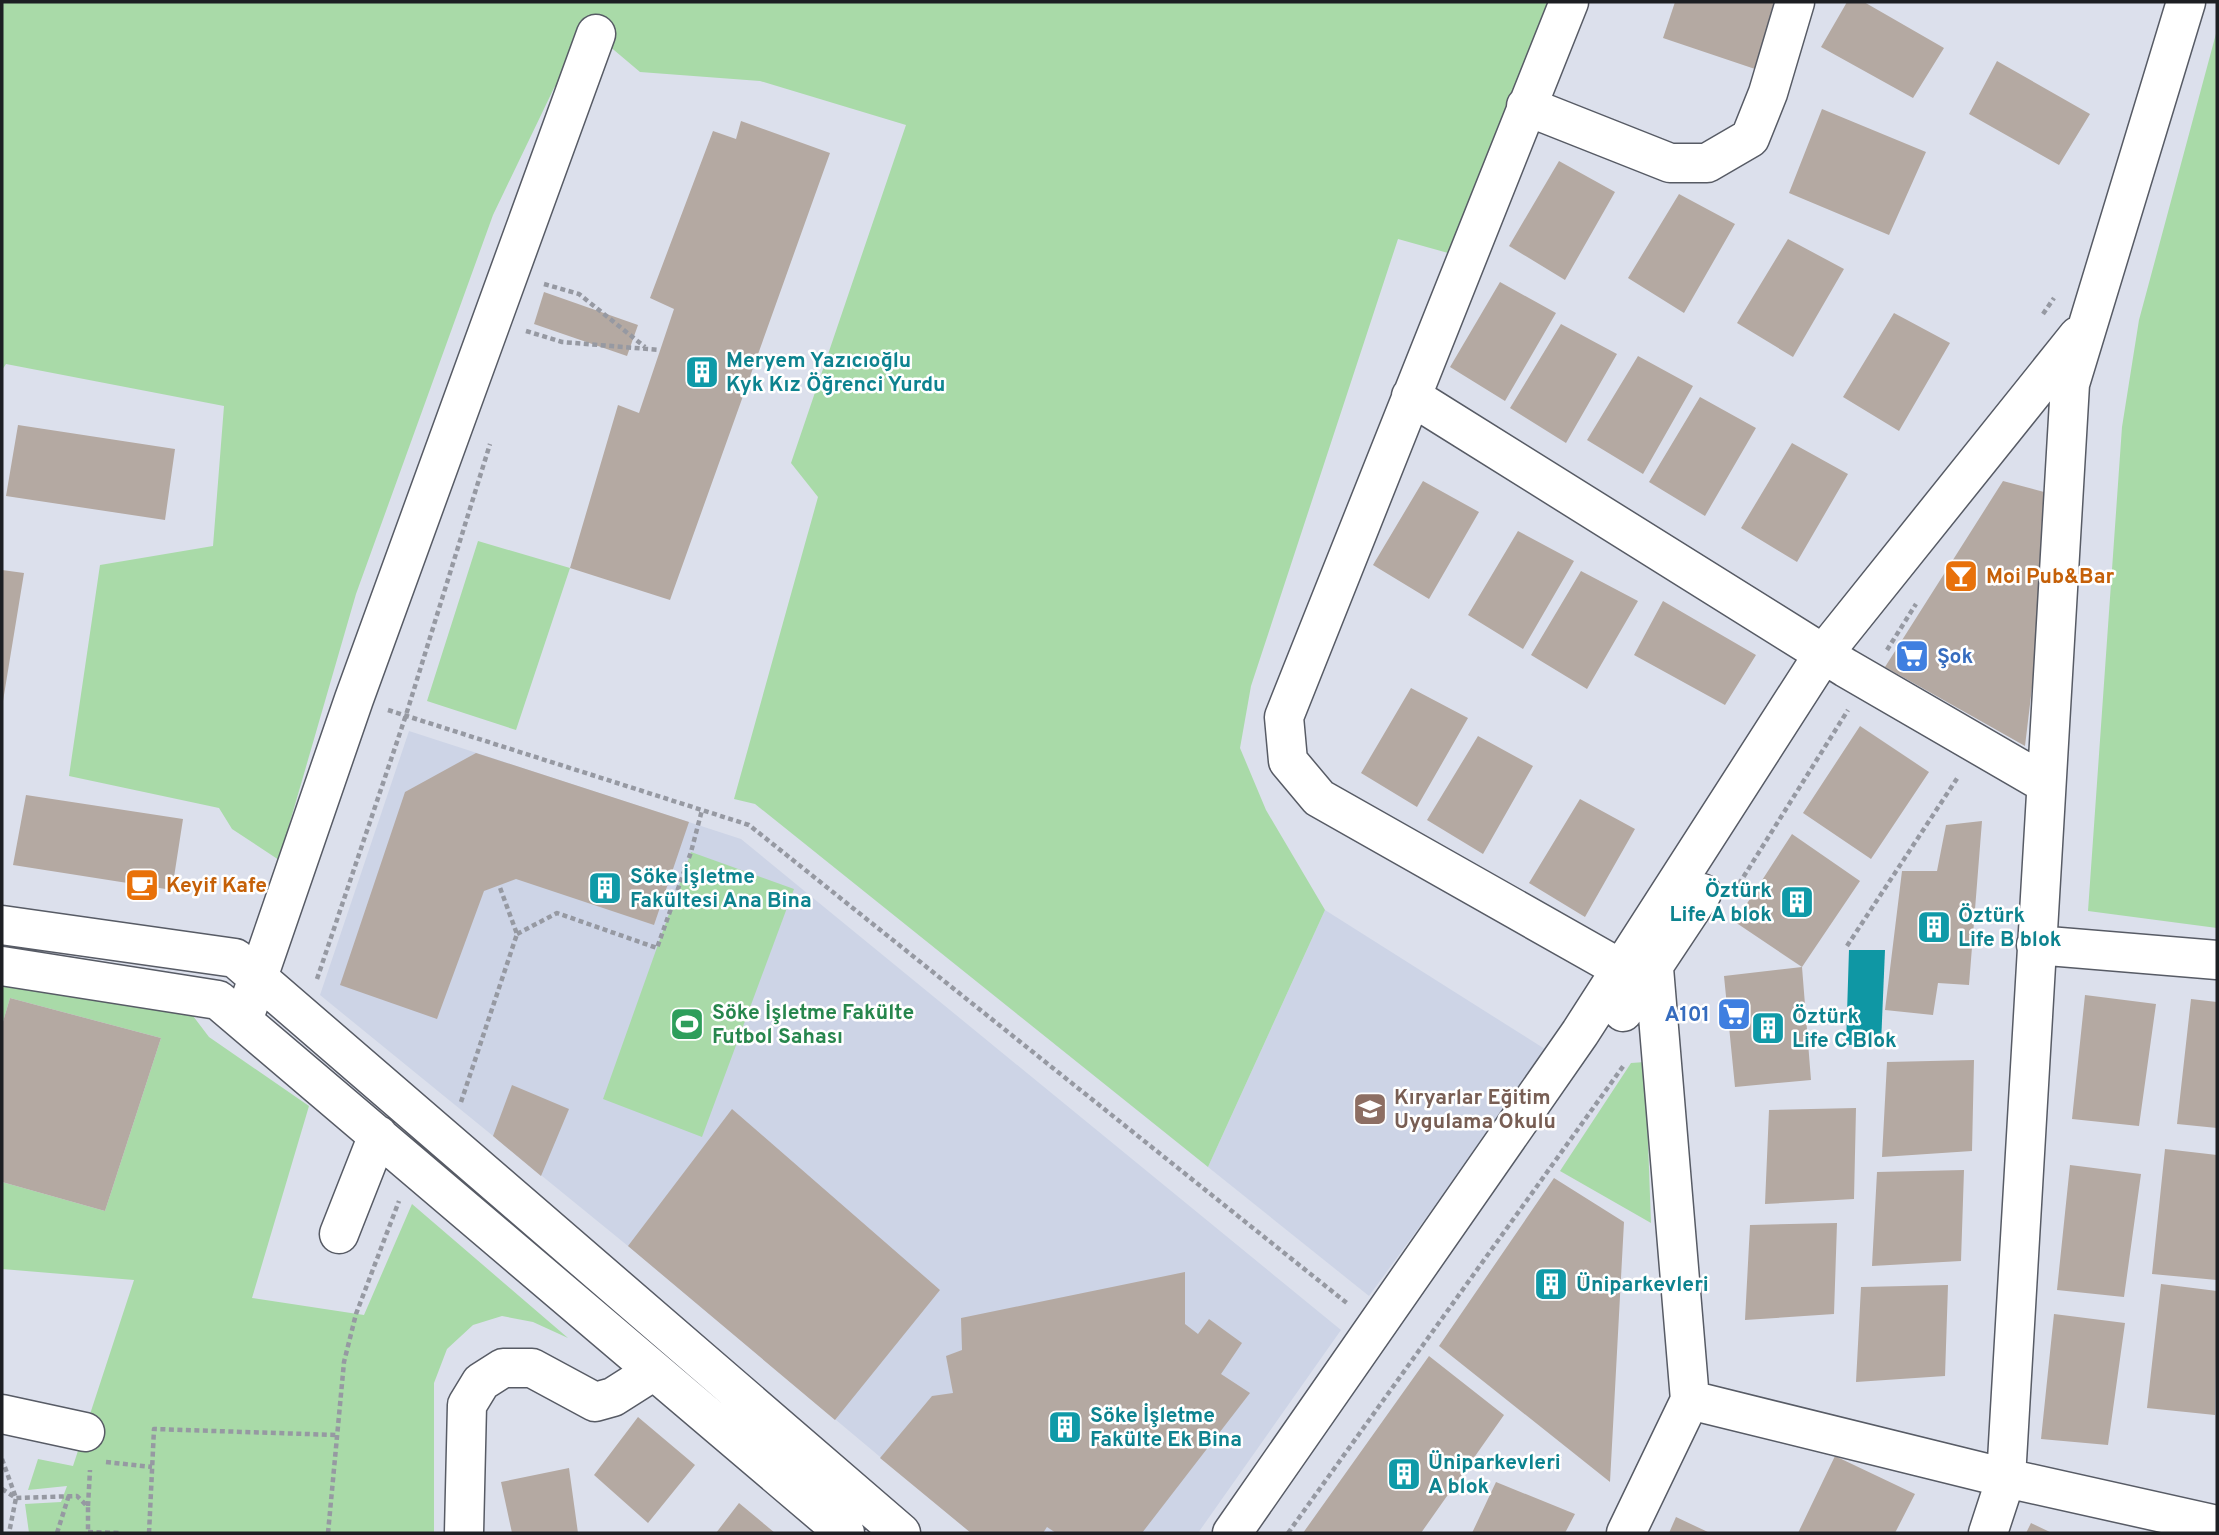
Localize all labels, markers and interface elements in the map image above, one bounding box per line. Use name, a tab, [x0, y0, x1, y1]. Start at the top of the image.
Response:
place label: Meryem Yazıcıoğlu Kyk Kız Öğrenci Yurdu	[726, 348, 945, 399]
building icon: Meryem Yazıcıoğlu Kyk Kız Öğrenci Yurdu	[683, 353, 721, 391]
bar icon: Moi Pub&Bar	[1942, 557, 1980, 595]
place label: Moi Pub&Bar	[1986, 564, 2114, 591]
supermarket icon: Şok	[1893, 637, 1931, 675]
place label: Şok	[1937, 644, 1973, 671]
place label: Söke İşletme Fakültesi Ana Bina	[630, 863, 812, 915]
cafe icon: Keyif Kafe	[123, 866, 161, 904]
building icon: Söke İşletme Fakültesi Ana Bina	[586, 869, 624, 907]
place label: Keyif Kafe	[166, 873, 267, 900]
place label: Öztürk Life A blok	[1670, 878, 1772, 929]
building icon: Öztürk Life A blok	[1778, 883, 1816, 921]
place label: Öztürk Life B blok	[1958, 903, 2062, 954]
building icon: Öztürk Life B blok	[1915, 908, 1953, 946]
supermarket icon: A101	[1715, 995, 1753, 1033]
place label: Söke İşletme Fakülte Futbol Sahası	[712, 999, 914, 1051]
place label: A101	[1665, 1002, 1710, 1029]
place label: Öztürk Life C Blok	[1792, 1004, 1897, 1055]
sports icon: Söke İşletme Fakülte Futbol Sahası	[668, 1005, 706, 1043]
building icon: Öztürk Life C Blok	[1749, 1009, 1787, 1047]
place label: Kıryarlar Eğitim Uygulama Okulu	[1394, 1085, 1556, 1136]
school or university icon: Kıryarlar Eğitim Uygulama Okulu	[1351, 1090, 1389, 1128]
building icon: Üniparkevleri	[1532, 1265, 1570, 1303]
place label: Üniparkevleri	[1576, 1272, 1709, 1299]
place label: Söke İşletme Fakülte Ek Bina	[1090, 1402, 1242, 1454]
building icon: Söke İşletme Fakülte Ek Bina	[1046, 1408, 1084, 1446]
place label: Üniparkevleri A blok	[1428, 1450, 1561, 1501]
building icon: Üniparkevleri A blok	[1385, 1455, 1423, 1493]

